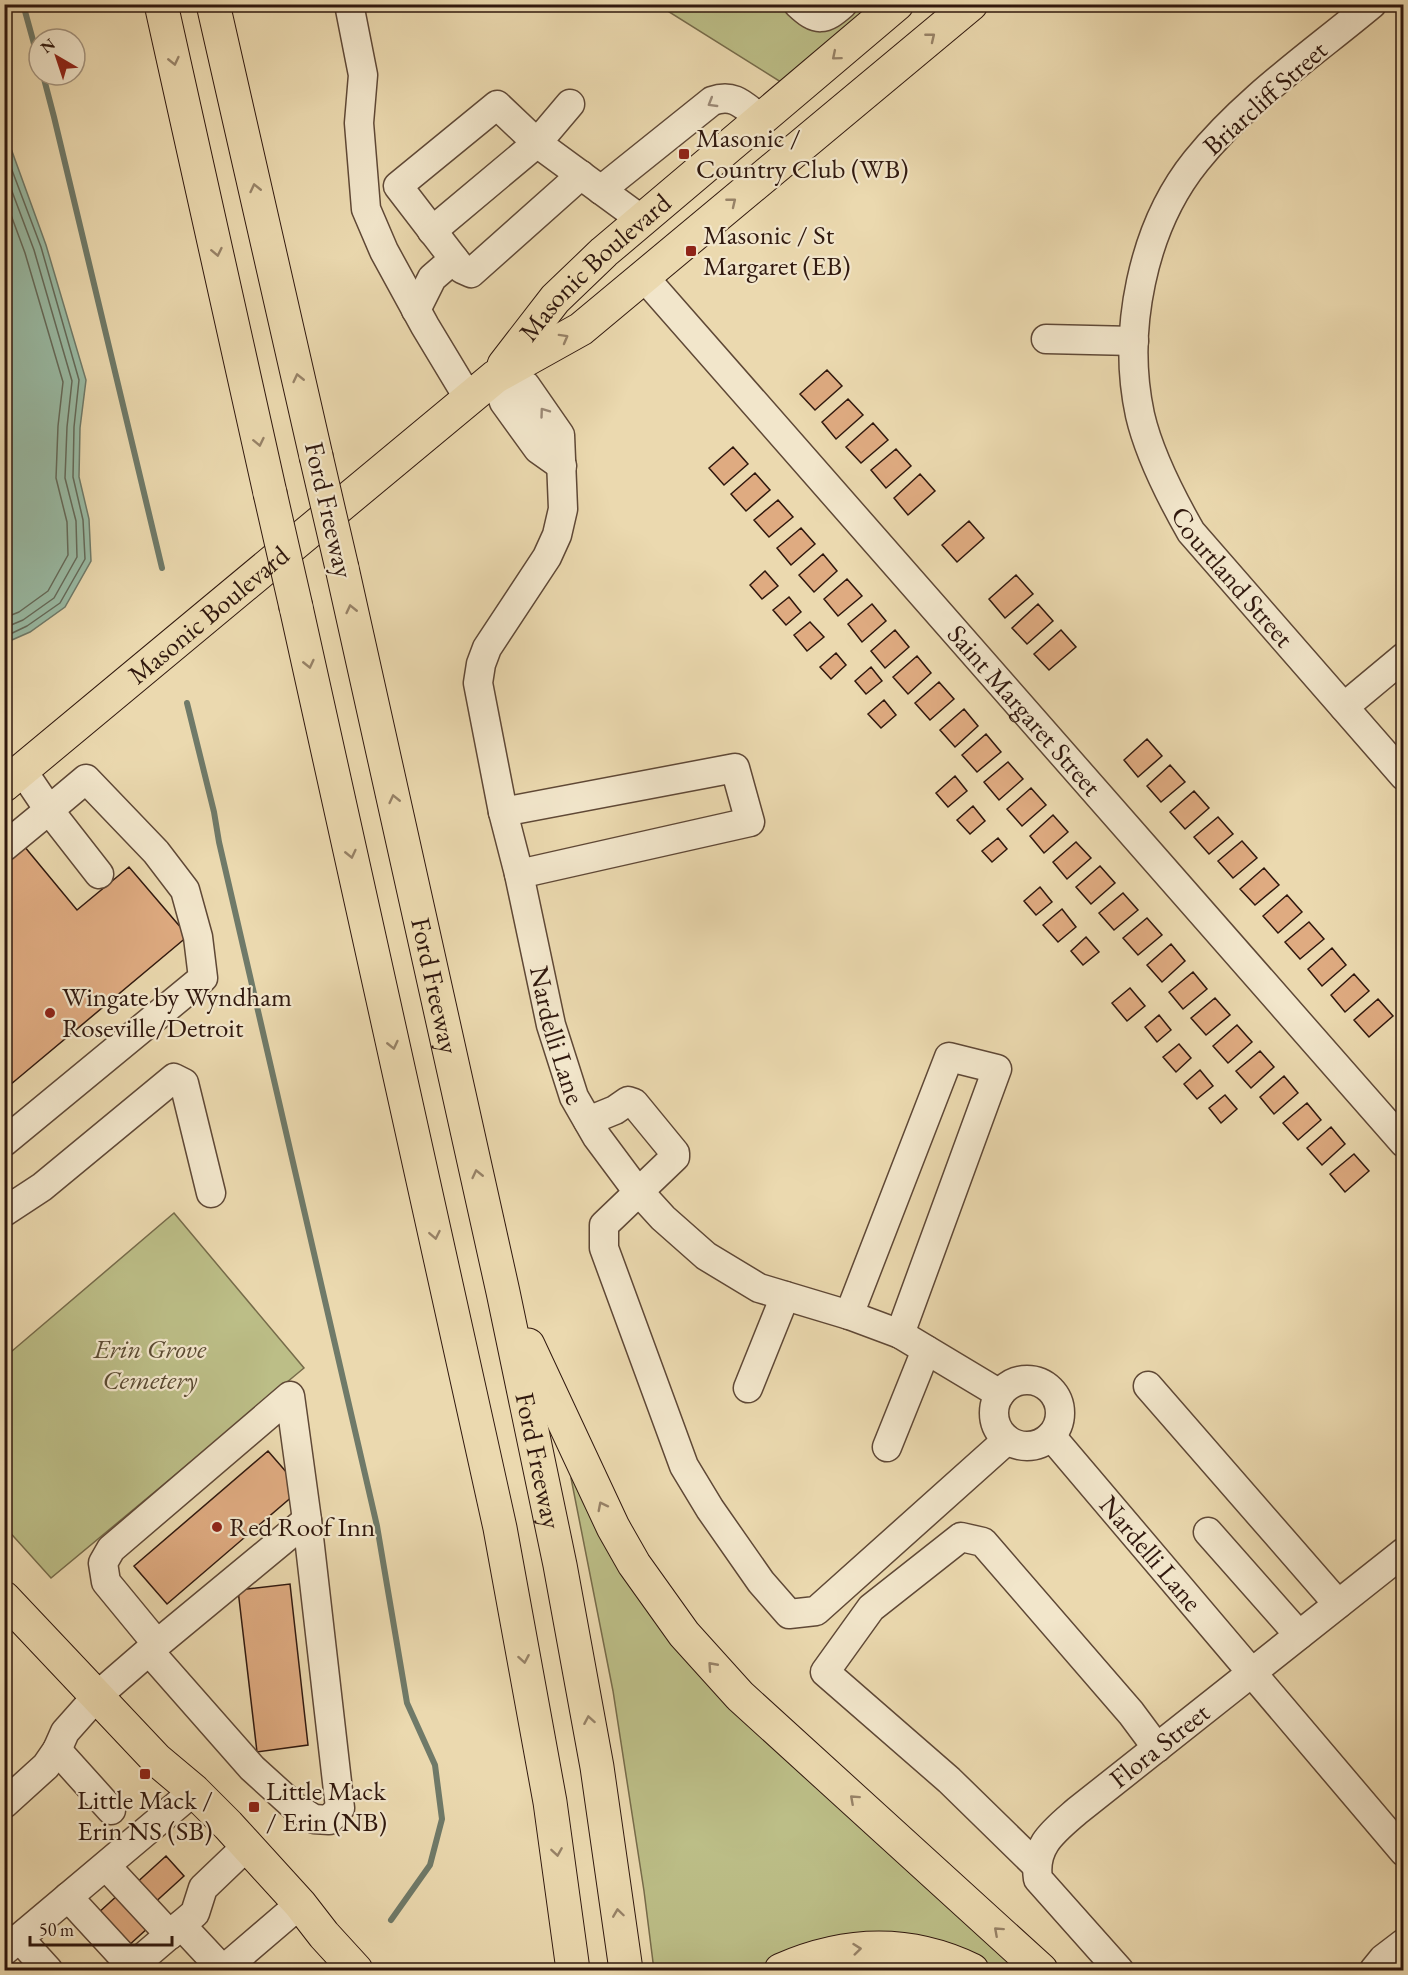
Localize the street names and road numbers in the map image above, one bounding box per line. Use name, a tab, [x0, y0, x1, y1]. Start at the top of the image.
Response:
street label: Briarcliff Street	[1195, 32, 1335, 163]
street label: Masonic Boulevard	[511, 185, 678, 348]
street label: Ford Freeway	[297, 438, 362, 581]
street label: Courtland Street	[1163, 500, 1302, 655]
street label: Masonic Boulevard	[120, 537, 296, 692]
street label: Saint Margaret Street	[940, 617, 1110, 804]
street label: Ford Freeway	[403, 914, 468, 1057]
street label: Nardelli Lane	[522, 963, 593, 1111]
street label: Ford Freeway	[507, 1389, 570, 1532]
street label: Nardelli Lane	[1092, 1488, 1210, 1618]
street label: Flora Street	[1102, 1694, 1217, 1796]

